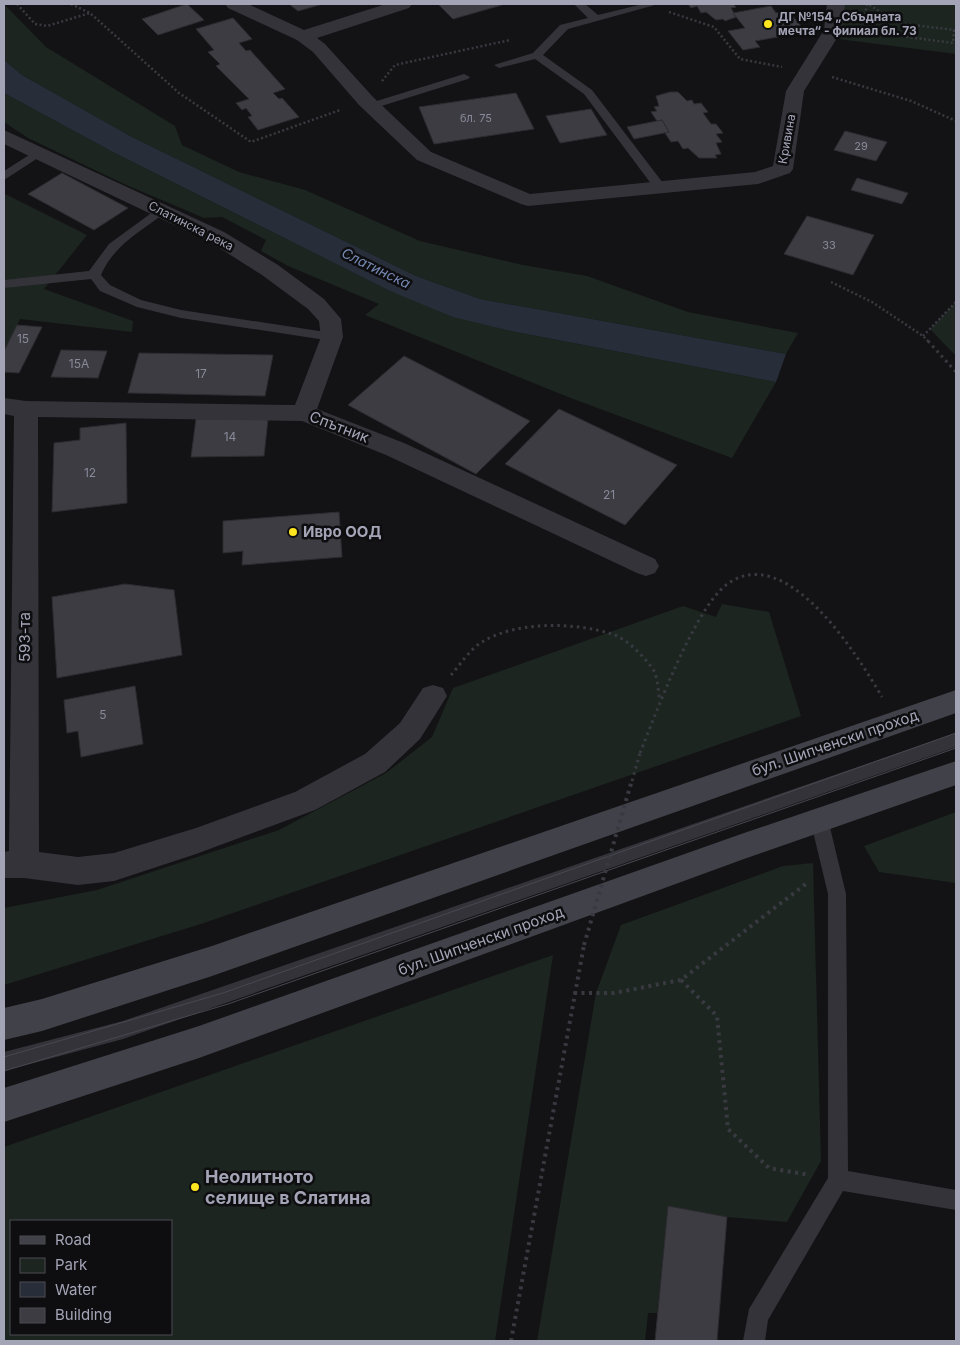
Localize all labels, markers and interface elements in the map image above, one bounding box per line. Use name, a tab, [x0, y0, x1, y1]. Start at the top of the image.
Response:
place label: ДГ №154 „Сбъдната мечта“ - филиал бл. 73	[778, 9, 917, 38]
marker: ДГ №154 „Сбъдната мечта“ - филиал бл. 73	[762, 18, 774, 30]
house number: бл. 75	[460, 111, 492, 125]
street label: Кривина	[775, 113, 798, 165]
house number: 29	[854, 139, 868, 153]
street label: Слатинска река	[146, 198, 236, 253]
house number: 33	[822, 238, 836, 252]
water label: Слатинска	[339, 244, 414, 292]
house number: 15	[17, 331, 29, 346]
house number: 15А	[69, 356, 89, 371]
house number: 17	[195, 366, 207, 381]
street label: Спътник	[307, 407, 372, 447]
house number: 14	[224, 429, 237, 444]
house number: 12	[84, 465, 96, 480]
house number: 21	[603, 487, 615, 502]
place label: Ивро ООД	[303, 522, 381, 541]
marker: Ивро ООД	[287, 526, 299, 538]
street label: 593-та	[15, 612, 34, 662]
street label: бул. Шипченски проход	[749, 705, 921, 780]
house number: 5	[99, 707, 107, 722]
street label: бул. Шипченски проход	[395, 902, 566, 979]
place label: Неолитното селище в Слатина	[205, 1166, 371, 1208]
marker: Неолитното селище в Слатина	[189, 1181, 201, 1193]
legend	[10, 1220, 172, 1335]
text: Road	[55, 1230, 91, 1249]
text: Park	[55, 1255, 88, 1274]
text: Water	[55, 1280, 97, 1299]
text: Building	[55, 1305, 112, 1324]

